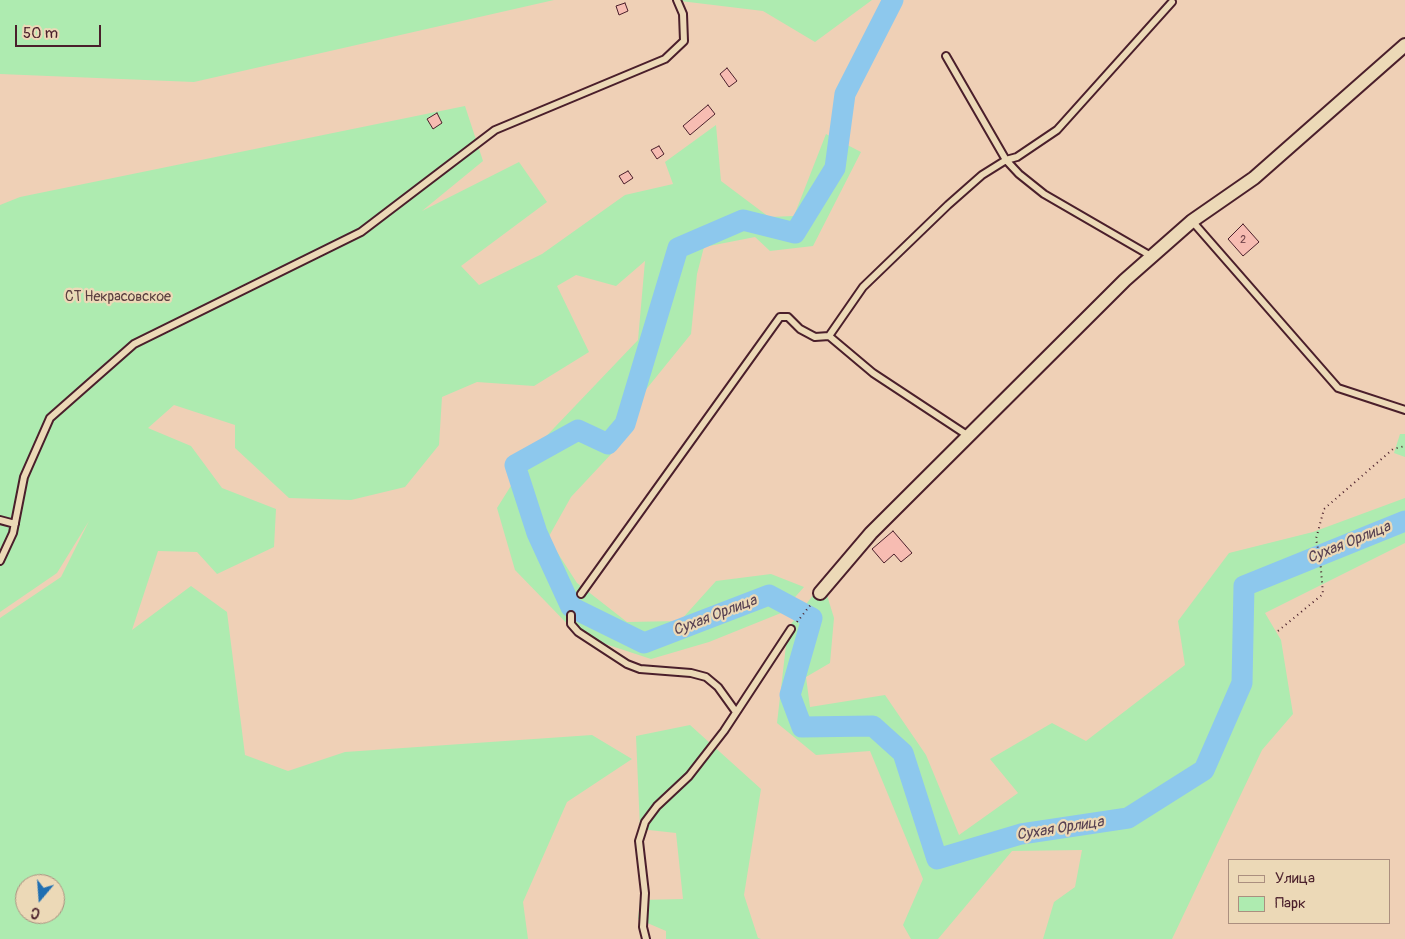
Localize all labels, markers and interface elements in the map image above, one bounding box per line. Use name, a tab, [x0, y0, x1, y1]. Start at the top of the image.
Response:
scale bar	[18, 15, 104, 47]
text: 50 m	[23, 24, 58, 43]
house number: 2	[1240, 233, 1246, 247]
park label: СТ Некрасовское	[65, 289, 171, 305]
water label: Сухая Орлица	[1305, 518, 1393, 568]
water label: Сухая Орлица	[671, 592, 759, 640]
water label: Сухая Орлица	[1015, 813, 1105, 845]
legend	[1228, 859, 1390, 924]
text: Улица	[1275, 869, 1315, 888]
north arrow	[15, 874, 65, 924]
text: Парк	[1275, 894, 1306, 913]
text: С	[29, 903, 42, 922]

